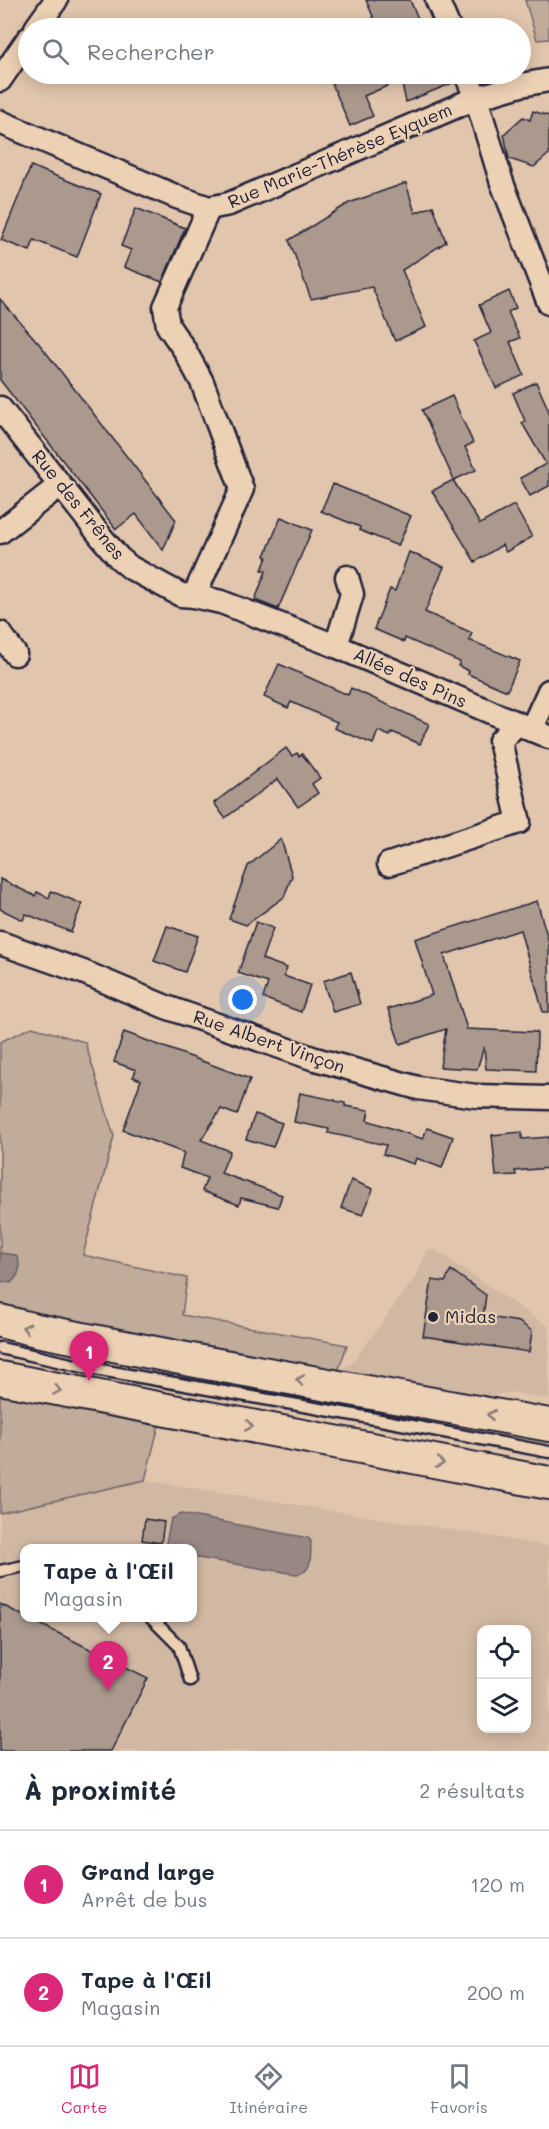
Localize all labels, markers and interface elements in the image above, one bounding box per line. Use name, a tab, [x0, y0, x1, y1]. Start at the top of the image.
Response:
search box	[18, 18, 531, 84]
icon: search	[39, 35, 72, 68]
text: Rechercher	[87, 37, 215, 66]
street label: Rue Marie-Thérèse Eyquem	[224, 97, 455, 213]
street label: Rue des Frênes	[27, 444, 131, 565]
street label: Allée des Pins	[350, 641, 471, 713]
your location	[228, 985, 257, 1014]
street label: Rue Albert Vinçon	[190, 1004, 348, 1078]
place label: Midas	[445, 1304, 496, 1328]
marker: Midas	[426, 1310, 440, 1324]
one-way arrow	[21, 1322, 31, 1335]
pin: 1	[70, 1332, 109, 1381]
one-way arrow	[295, 1374, 304, 1386]
one-way arrow	[52, 1383, 62, 1396]
one-way arrow	[487, 1409, 497, 1422]
one-way arrow	[244, 1419, 254, 1432]
one-way arrow	[435, 1456, 445, 1469]
popup	[20, 1544, 197, 1622]
text: Tape à l'Œil	[43, 1556, 174, 1585]
text: Magasin	[43, 1585, 123, 1611]
map controls	[477, 1625, 531, 1733]
button: locate	[477, 1625, 531, 1679]
pin: 2	[88, 1642, 128, 1691]
button: layers	[477, 1679, 531, 1733]
text: À proximité	[24, 1773, 176, 1807]
text: 2 résultats	[419, 1777, 525, 1803]
text: Grand large	[81, 1857, 215, 1886]
text: 1	[39, 1871, 48, 1897]
text: 120 m	[470, 1871, 525, 1897]
text: Arrêt de bus	[81, 1886, 207, 1912]
text: Tape à l'Œil	[81, 1965, 211, 1994]
text: 2	[38, 1979, 49, 2005]
text: 200 m	[467, 1979, 525, 2005]
text: Magasin	[81, 1994, 160, 2020]
tab: Carte	[61, 2060, 107, 2117]
tab: Itinéraire	[230, 2060, 308, 2117]
tab: Favoris	[430, 2060, 488, 2117]

